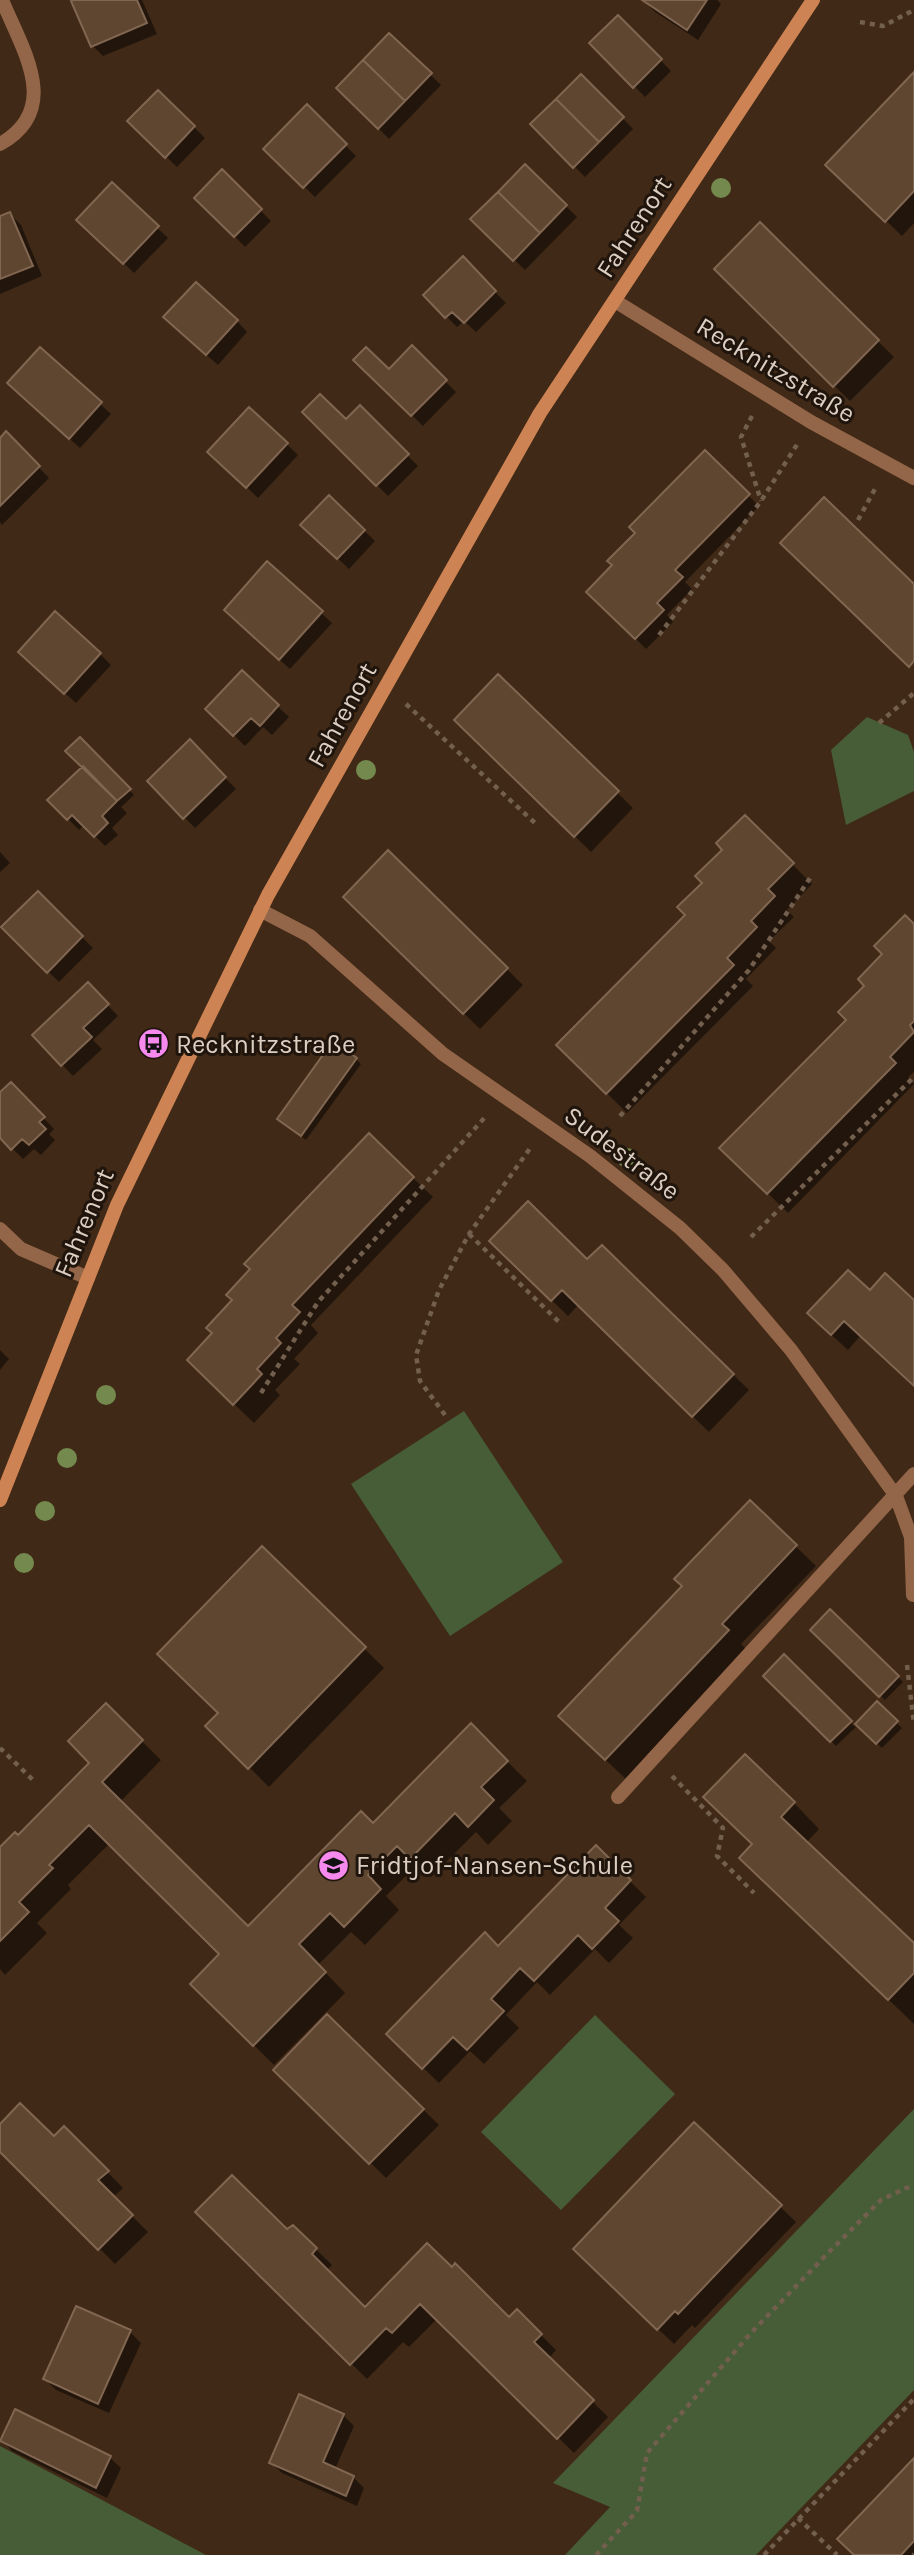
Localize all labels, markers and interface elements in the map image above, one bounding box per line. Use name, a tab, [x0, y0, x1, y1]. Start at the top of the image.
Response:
street label: Fahrenort	[590, 170, 678, 284]
street label: Recknitzstraße	[691, 311, 861, 429]
street label: Fahrenort	[301, 657, 383, 773]
bus stop icon: Recknitzstraße	[136, 1027, 170, 1061]
place label: Recknitzstraße	[176, 1029, 355, 1060]
street label: Sudestraße	[558, 1099, 686, 1207]
street label: Fahrenort	[47, 1164, 121, 1282]
school or university icon: Fridtjof-Nansen-Schule	[316, 1848, 350, 1882]
place label: Fridtjof-Nansen-Schule	[356, 1850, 633, 1881]

